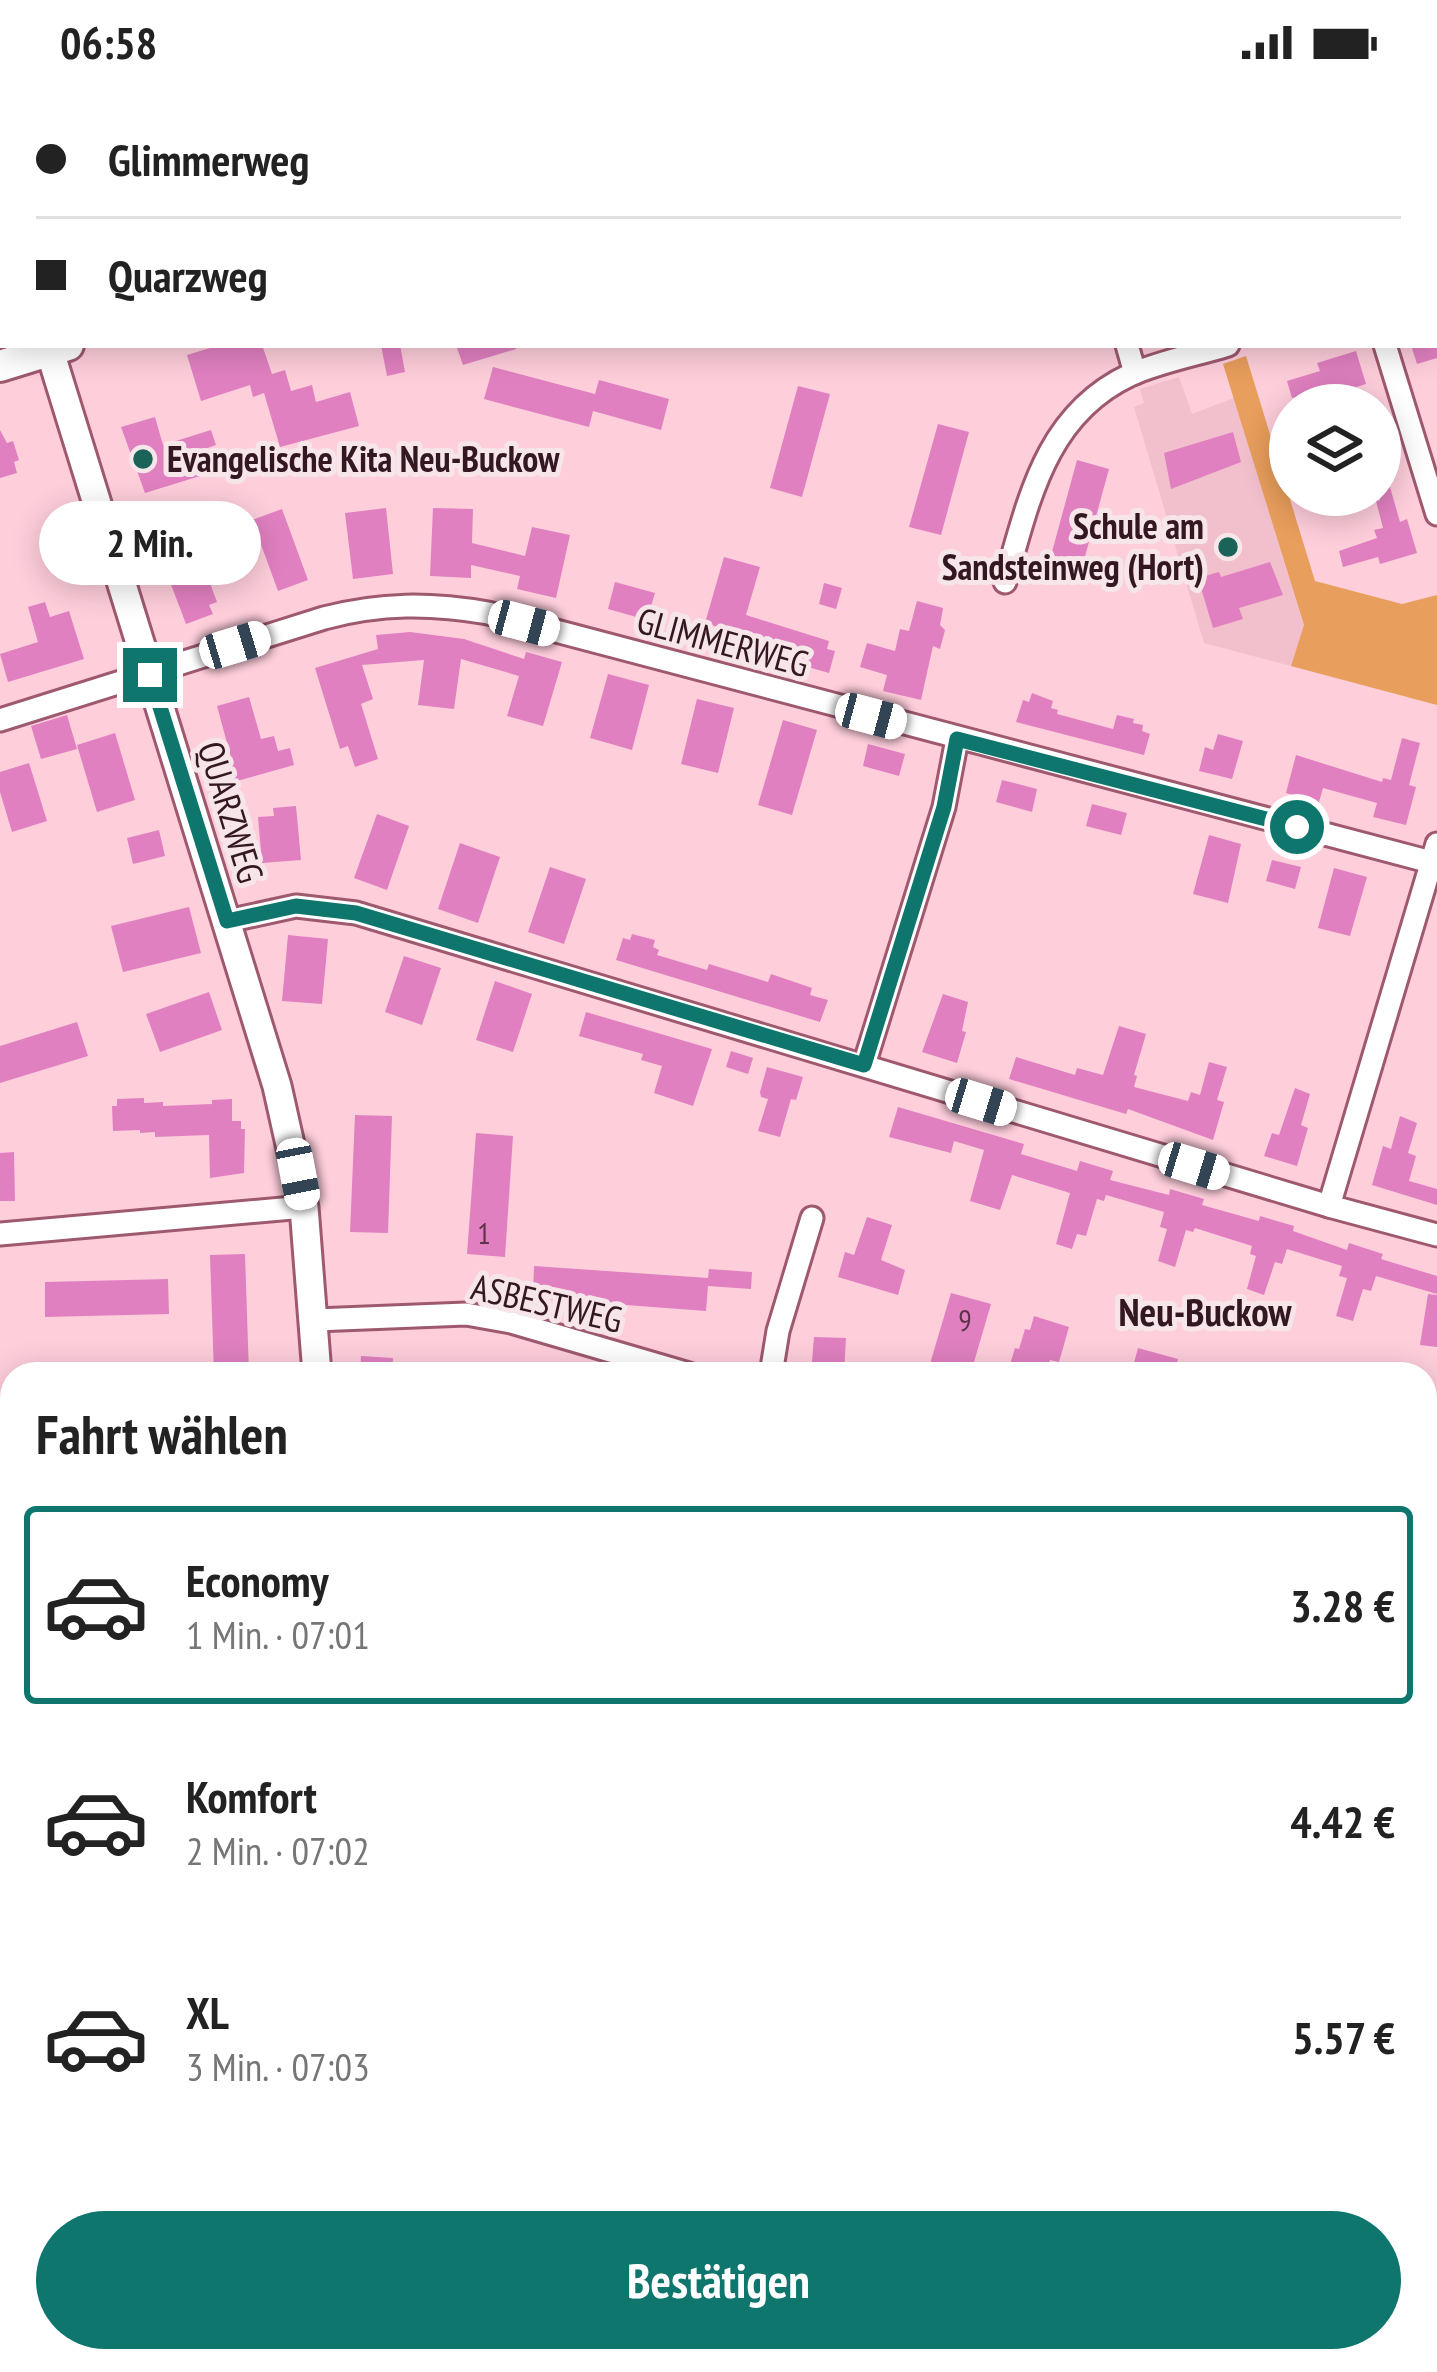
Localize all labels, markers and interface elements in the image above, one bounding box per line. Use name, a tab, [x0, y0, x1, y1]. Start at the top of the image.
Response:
text: 06:58	[60, 13, 157, 71]
text: Glimmerweg	[108, 130, 309, 188]
text: Quarzweg	[108, 246, 268, 304]
map controls	[1269, 384, 1401, 516]
button: layers	[1269, 384, 1401, 516]
place label: Evangelische Kita Neu-Buckow	[167, 435, 560, 482]
marker: Evangelische Kita Neu-Buckow	[130, 446, 156, 472]
callout: 2 Min.	[39, 501, 261, 585]
place label: Schule am Sandsteinweg (Hort)	[942, 502, 1204, 590]
text: 2 Min.	[106, 517, 194, 568]
marker: Schule am Sandsteinweg (Hort)	[1215, 534, 1241, 560]
car	[485, 596, 563, 650]
street label: GLIMMERWEG	[632, 596, 814, 687]
car	[195, 617, 275, 673]
route end	[123, 648, 177, 702]
car	[832, 689, 910, 743]
street label: QUARZWEG	[188, 736, 275, 888]
route start	[1270, 800, 1324, 854]
car	[941, 1074, 1021, 1130]
car	[273, 1135, 323, 1213]
car	[1154, 1138, 1234, 1194]
house number: 1	[477, 1213, 491, 1252]
street label: ASBESTWEG	[467, 1262, 627, 1343]
district label: Neu-Buckow	[1119, 1286, 1292, 1337]
house number: 9	[958, 1300, 972, 1339]
text: Fahrt wählen	[36, 1399, 288, 1469]
icon: car	[42, 1551, 150, 1659]
text: Economy	[186, 1551, 329, 1609]
text: 3.28 €	[1290, 1576, 1395, 1634]
text: 1 Min. · 07:01	[186, 1609, 370, 1660]
icon: car	[42, 1767, 150, 1875]
text: Komfort	[186, 1767, 317, 1825]
text: 4.42 €	[1290, 1792, 1395, 1850]
text: 2 Min. · 07:02	[186, 1825, 370, 1876]
icon: car	[42, 1983, 150, 2091]
text: XL	[186, 1983, 229, 2041]
text: 5.57 €	[1292, 2008, 1395, 2066]
text: 3 Min. · 07:03	[186, 2041, 370, 2092]
button: Bestätigen	[36, 2211, 1401, 2349]

